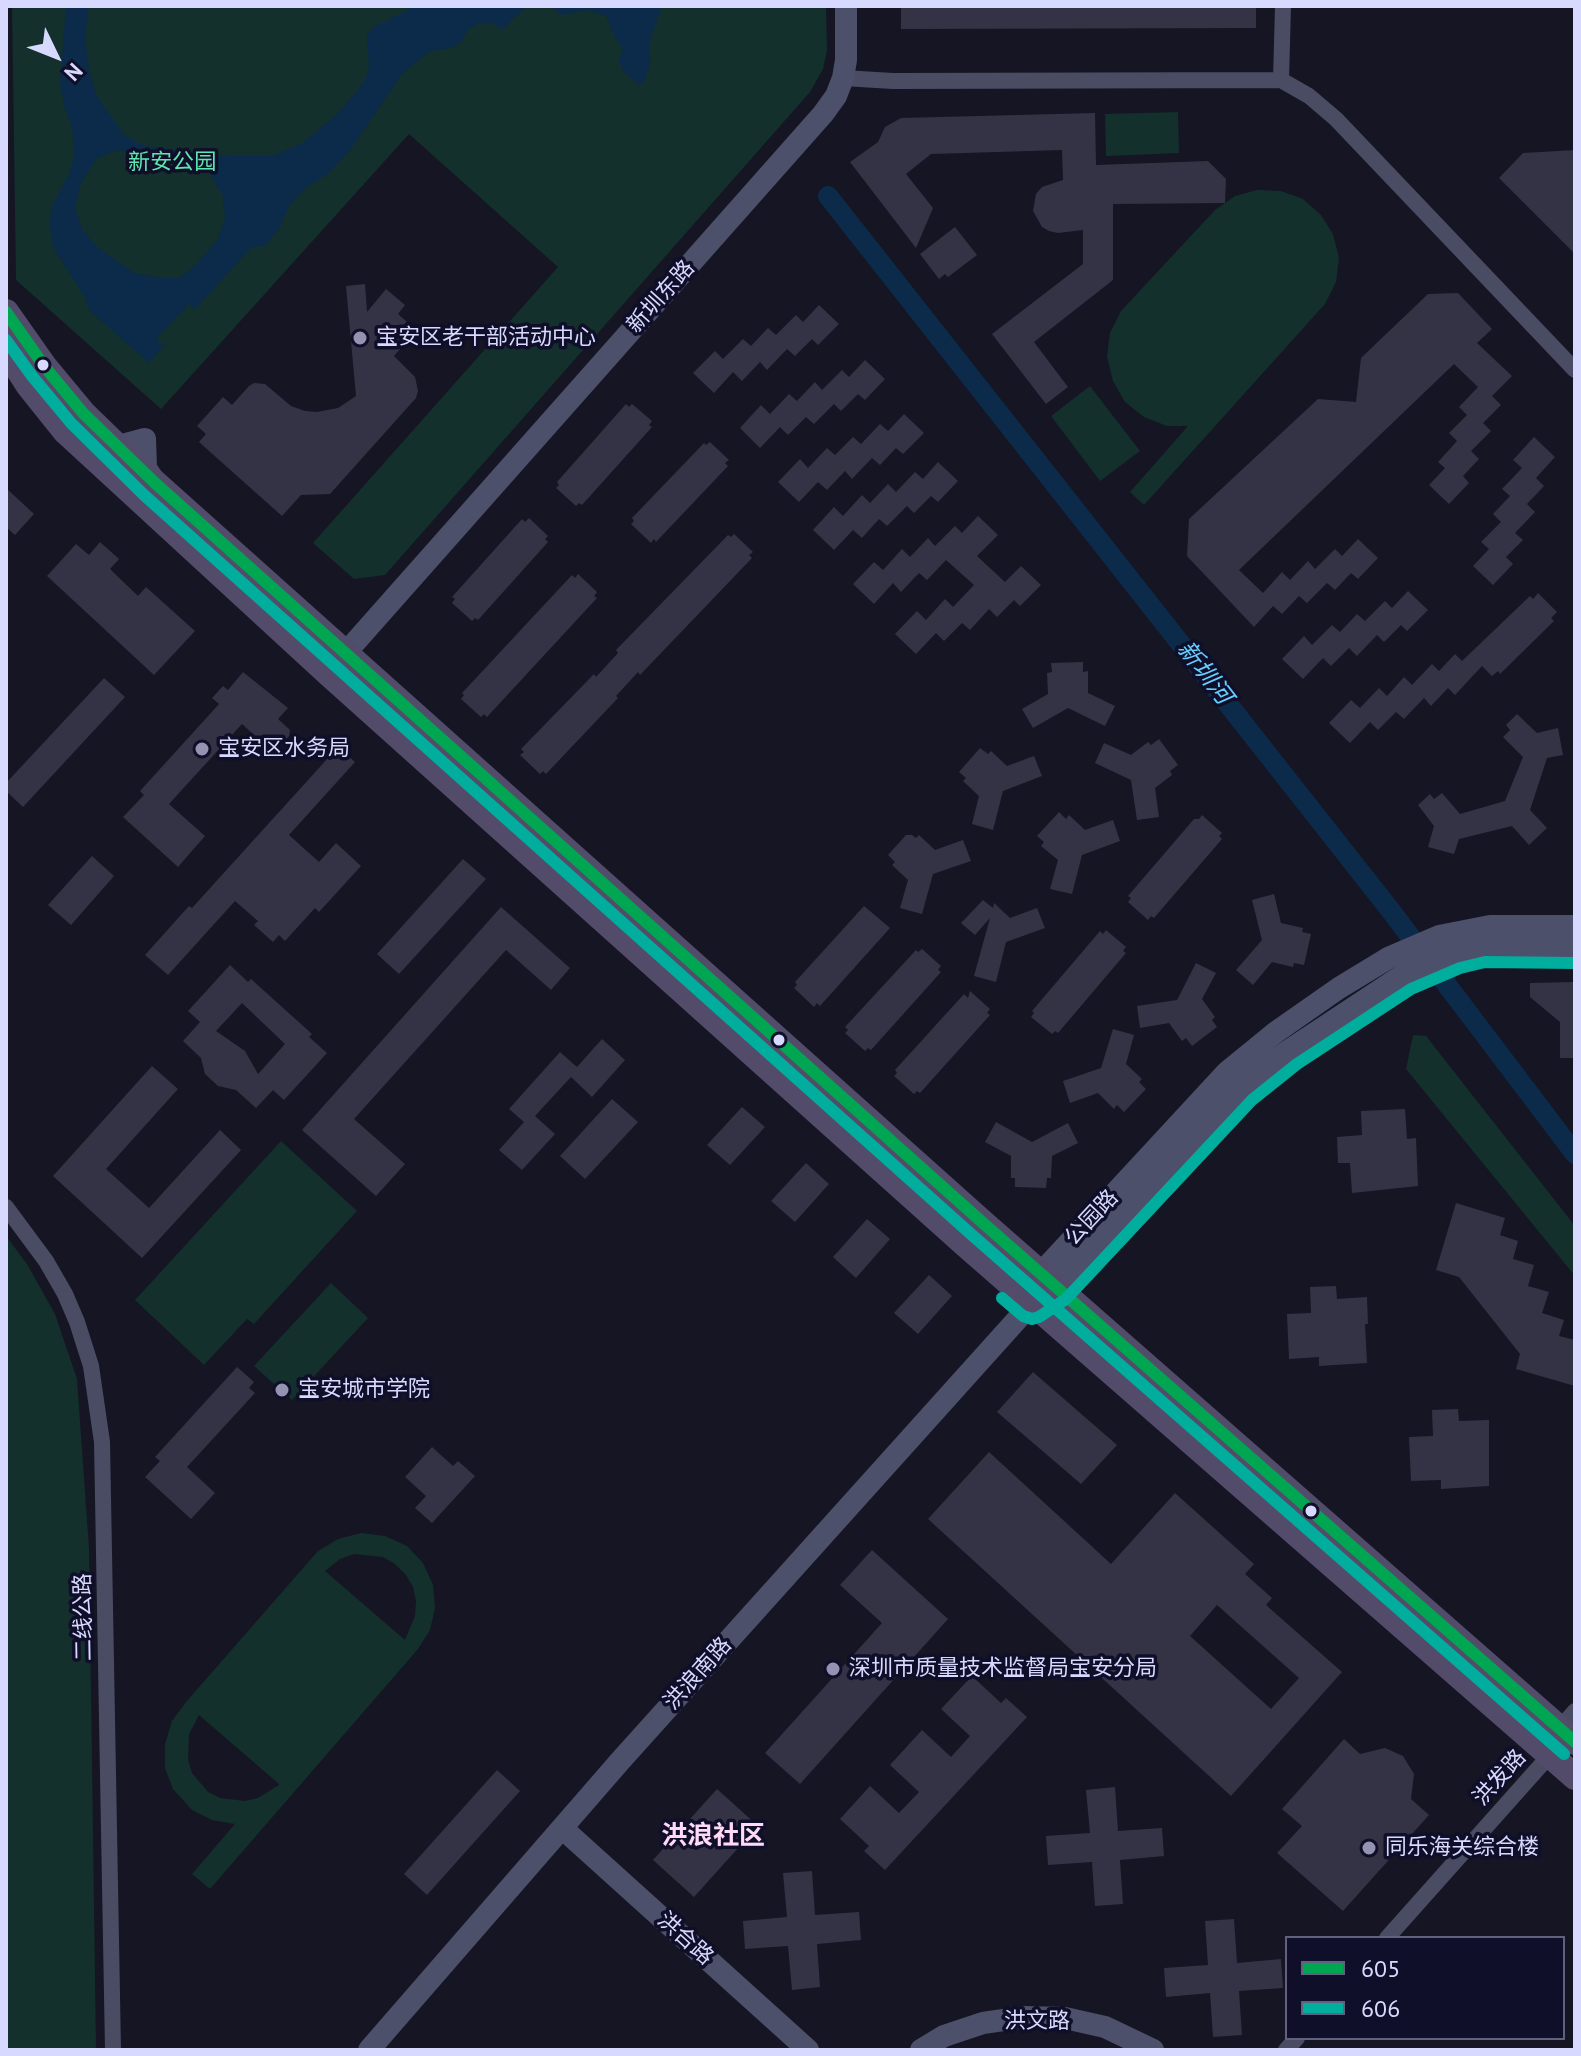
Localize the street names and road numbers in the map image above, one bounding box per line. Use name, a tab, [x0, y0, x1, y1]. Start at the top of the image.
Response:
street label: 新圳东路	[622, 255, 700, 339]
street label: 公园路	[1060, 1185, 1124, 1251]
street label: 二线公路	[70, 1573, 98, 1661]
street label: 洪浪南路	[659, 1632, 737, 1716]
street label: 洪发路	[1468, 1745, 1532, 1811]
street label: 洪合路	[652, 1907, 718, 1971]
street label: 洪文路	[1004, 2009, 1070, 2035]

